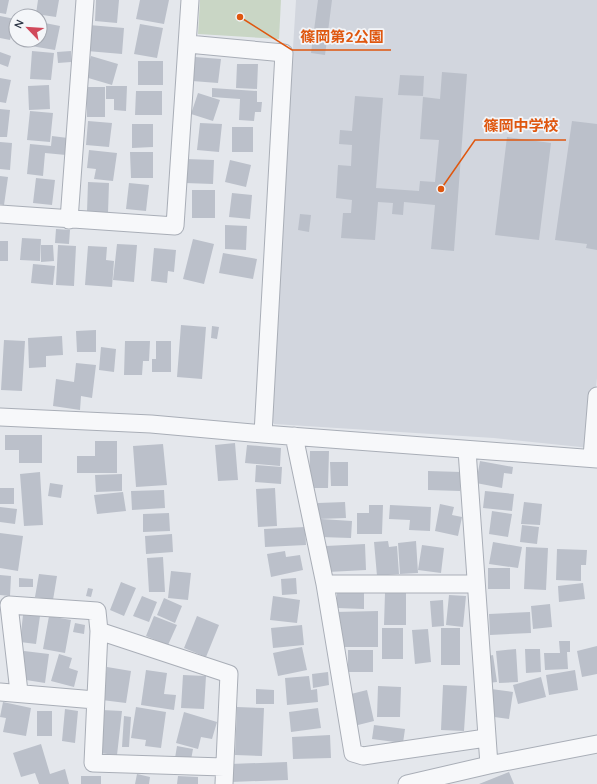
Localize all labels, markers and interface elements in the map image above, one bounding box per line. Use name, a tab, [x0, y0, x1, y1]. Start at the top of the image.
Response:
north arrow	[8, 8, 48, 48]
text: N	[11, 17, 27, 30]
callout: 篠岡第2公園	[292, 23, 391, 50]
text: 篠岡第2公園	[300, 27, 384, 46]
callout: 篠岡中学校	[475, 113, 566, 140]
text: 篠岡中学校	[483, 116, 559, 135]

